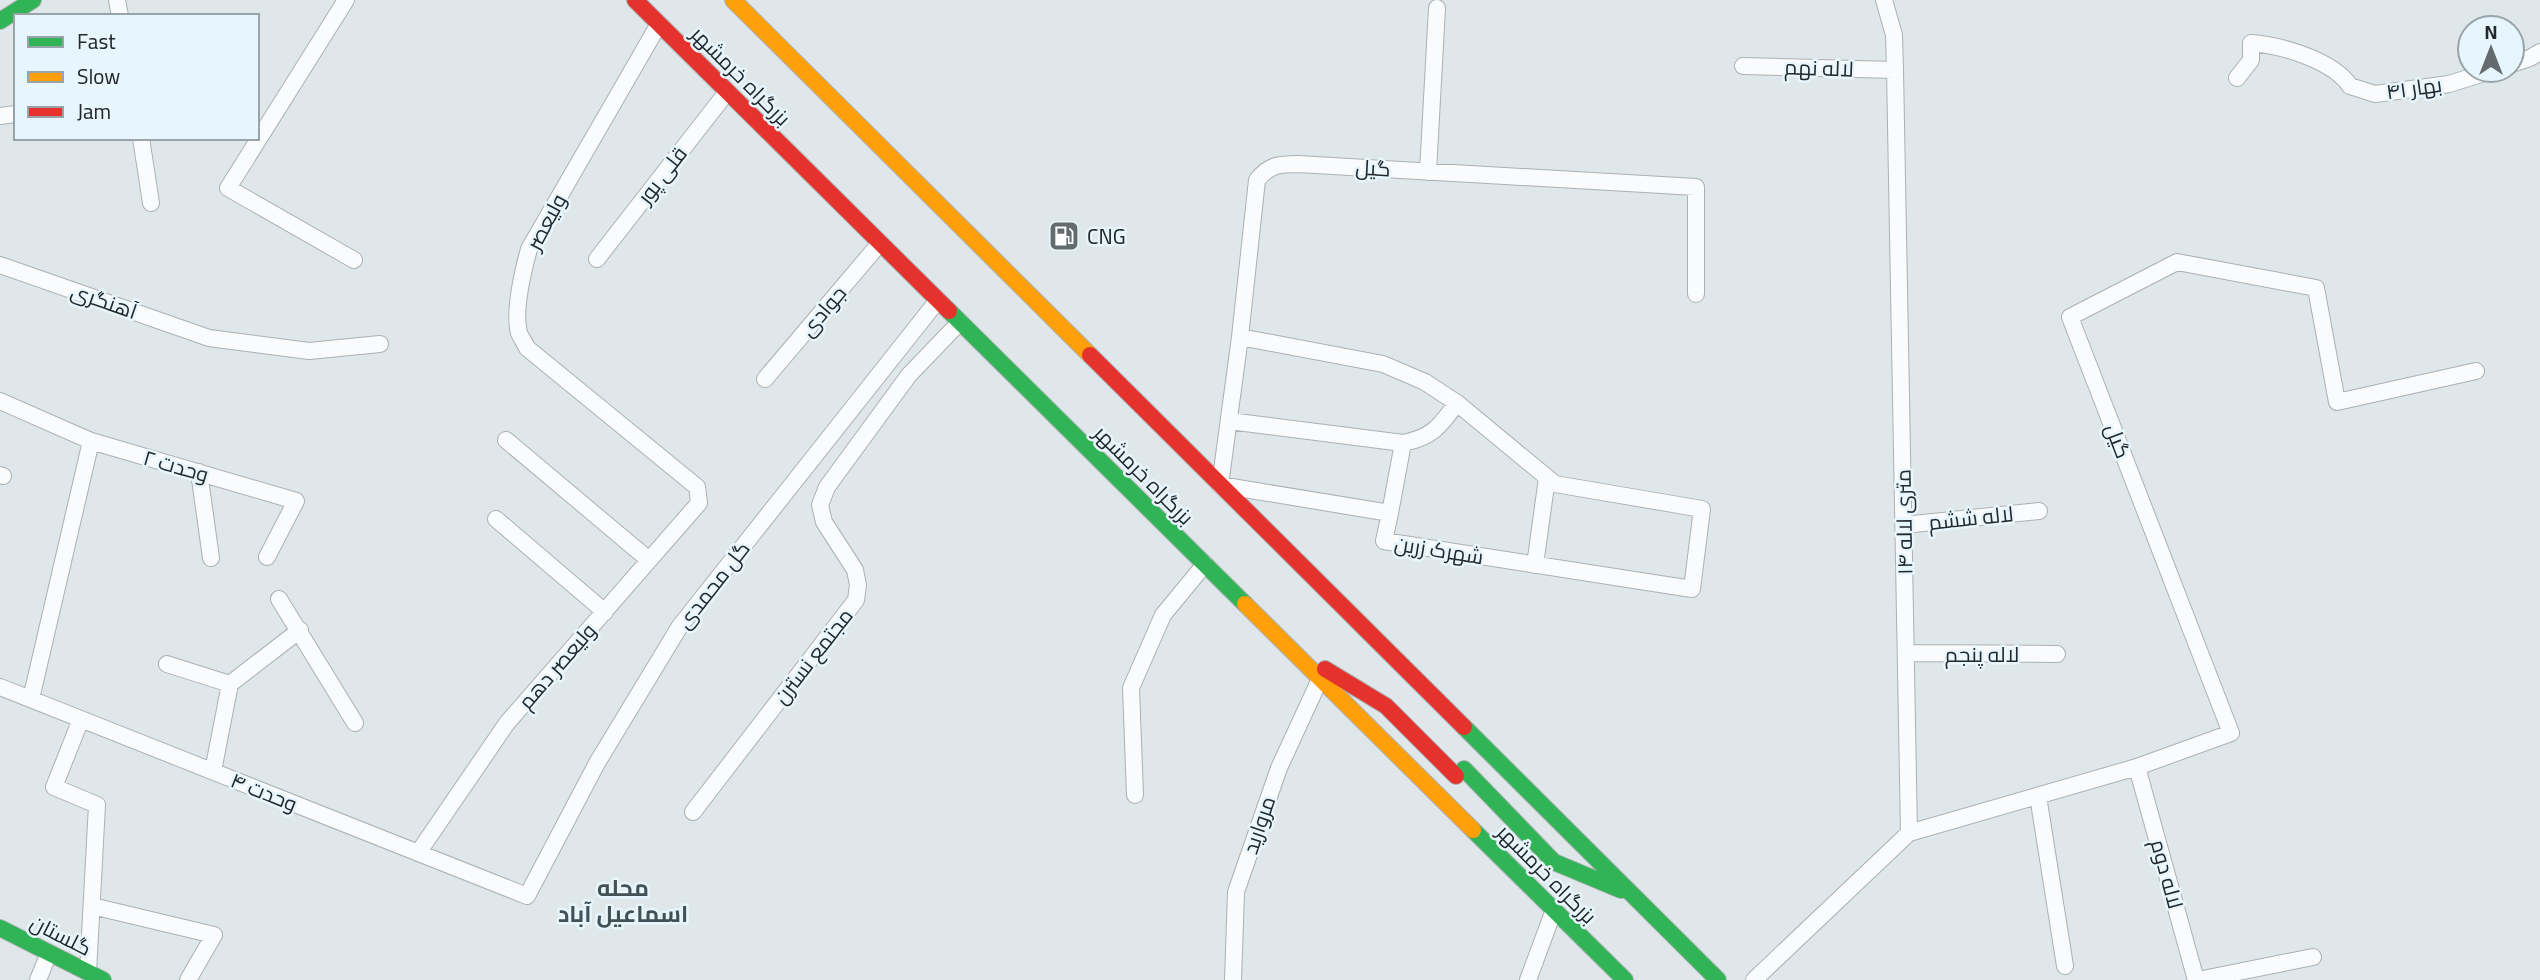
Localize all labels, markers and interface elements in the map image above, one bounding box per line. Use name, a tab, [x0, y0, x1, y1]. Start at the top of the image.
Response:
legend	[14, 14, 259, 140]
north arrow	[2456, 14, 2526, 84]
text: N	[2485, 14, 2497, 50]
street label: بزرگراه خرمشهر	[681, 16, 801, 136]
text: Fast	[77, 22, 116, 61]
street label: لاله نهم	[1784, 47, 1854, 89]
text: Slow	[77, 57, 120, 96]
street label: بهار ۴۱	[2383, 65, 2445, 111]
text: Jam	[77, 92, 111, 131]
street label: قلی پور	[626, 137, 698, 214]
street label: گیل	[1354, 148, 1392, 188]
street label: ولیعصر	[514, 186, 577, 259]
place label: CNG	[1087, 217, 1126, 256]
fuel station icon: CNG	[1047, 219, 1081, 253]
street label: آهنگری	[65, 271, 143, 331]
street label: جوادی	[789, 276, 857, 346]
street label: بزرگراه خرمشهر	[1084, 415, 1204, 535]
street label: گیل	[2094, 418, 2142, 464]
street label: وحدت ۲	[139, 438, 213, 494]
street label: ۱۴ متری لاله	[1884, 469, 1924, 575]
street label: لاله ششم	[1927, 494, 2015, 542]
street label: شهرک زرین	[1392, 524, 1486, 576]
street label: گل محمدی	[666, 532, 760, 638]
street label: مجتمع نسترن	[762, 599, 864, 713]
street label: ولیعصر دهم	[508, 613, 606, 719]
street label: لاله پنجم	[1945, 635, 2019, 674]
street label: وحدت ۴	[224, 761, 304, 823]
street label: مروارید	[1231, 791, 1287, 859]
street label: بزرگراه خرمشهر	[1487, 814, 1607, 934]
street label: لاله دوم	[2139, 835, 2195, 913]
district label: محله اسماعیل آباد	[558, 866, 688, 935]
street label: گلستان	[23, 903, 99, 967]

